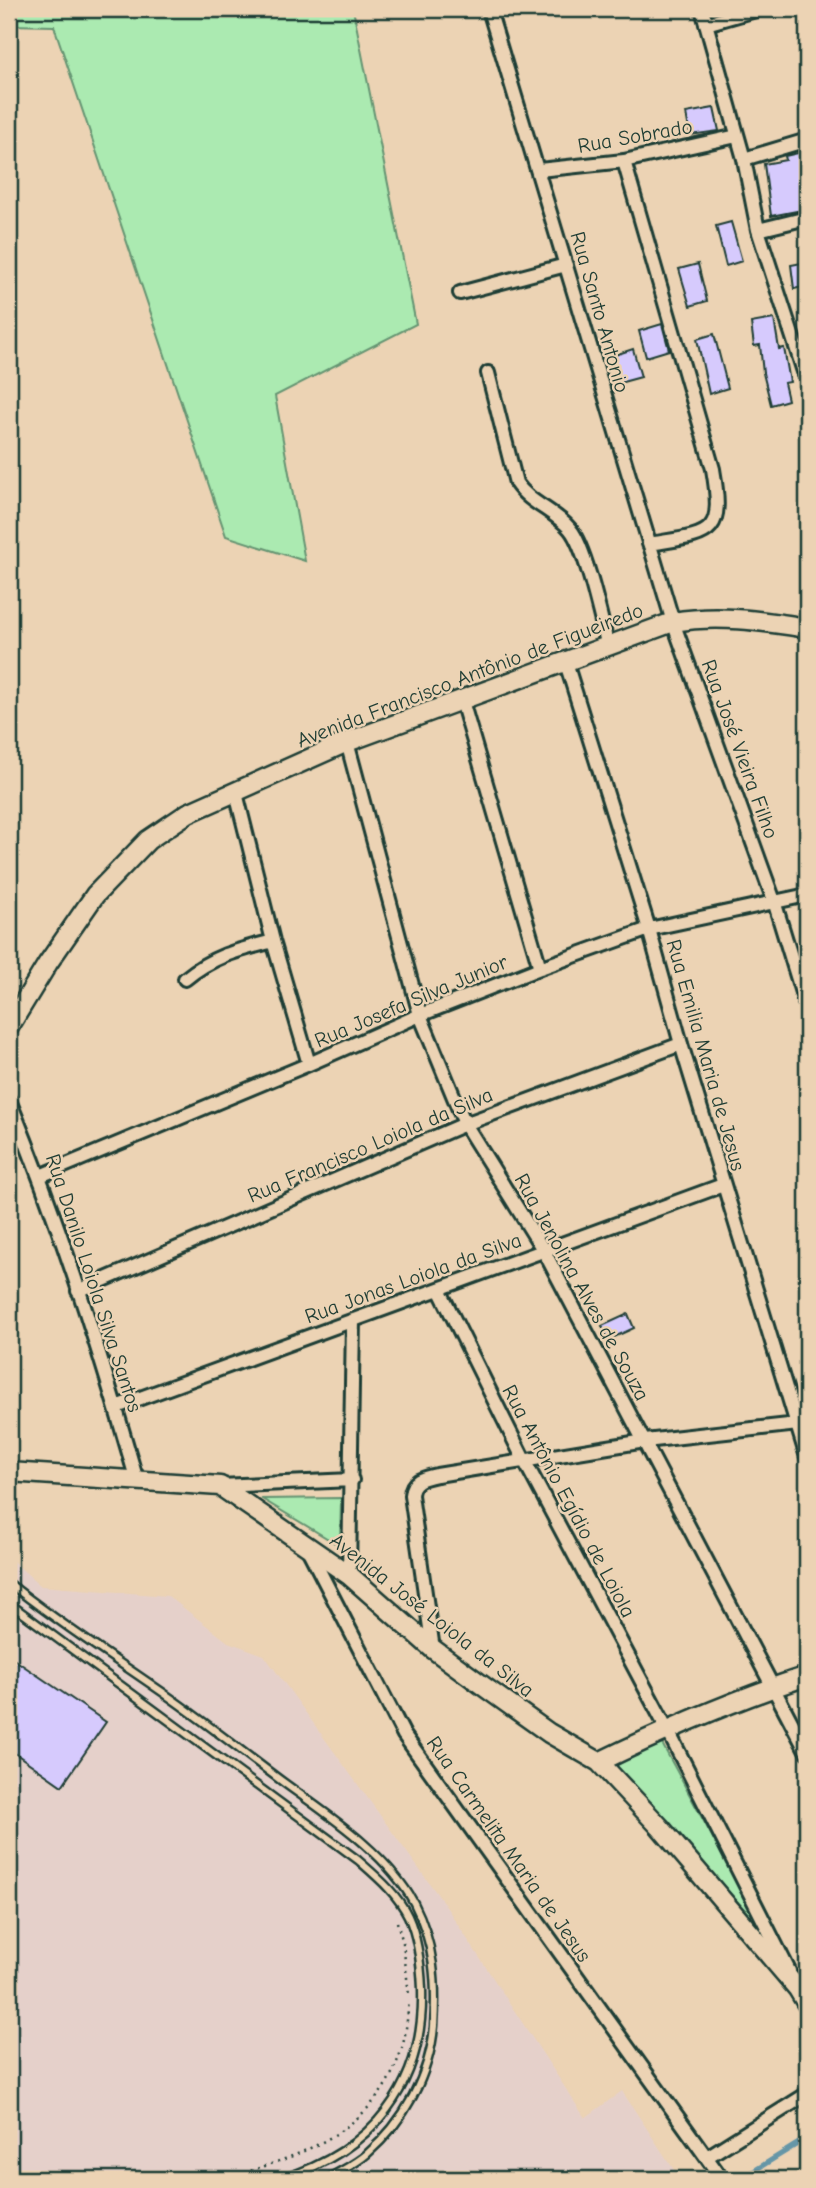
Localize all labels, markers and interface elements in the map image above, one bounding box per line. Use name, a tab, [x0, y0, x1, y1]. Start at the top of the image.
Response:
street label: Rua Sobrado	[576, 114, 694, 158]
street label: Rua Santo Antonio	[566, 229, 634, 395]
street label: Avenida Francisco Antônio de Figueiredo	[293, 598, 647, 752]
street label: Rua José Vieira Filho	[696, 656, 784, 842]
street label: Rua Emilia Maria de Jesus	[661, 937, 751, 1173]
street label: Rua Josefa Silva Junior	[311, 949, 512, 1053]
street label: Rua Francisco Loiola da Silva	[244, 1082, 496, 1208]
street label: Rua Danilo Loiola Silva Santos	[41, 1151, 147, 1415]
street label: Rua Jenolina Alves de Souza	[510, 1169, 654, 1405]
street label: Rua Jonas Loiola da Silva	[301, 1228, 525, 1328]
street label: Rua Antônio Egídio de Loiola	[497, 1381, 641, 1621]
street label: Avenida José Loiola da Silva	[325, 1528, 539, 1702]
street label: Rua Carmelita Maria de Jesus	[422, 1732, 596, 1966]

